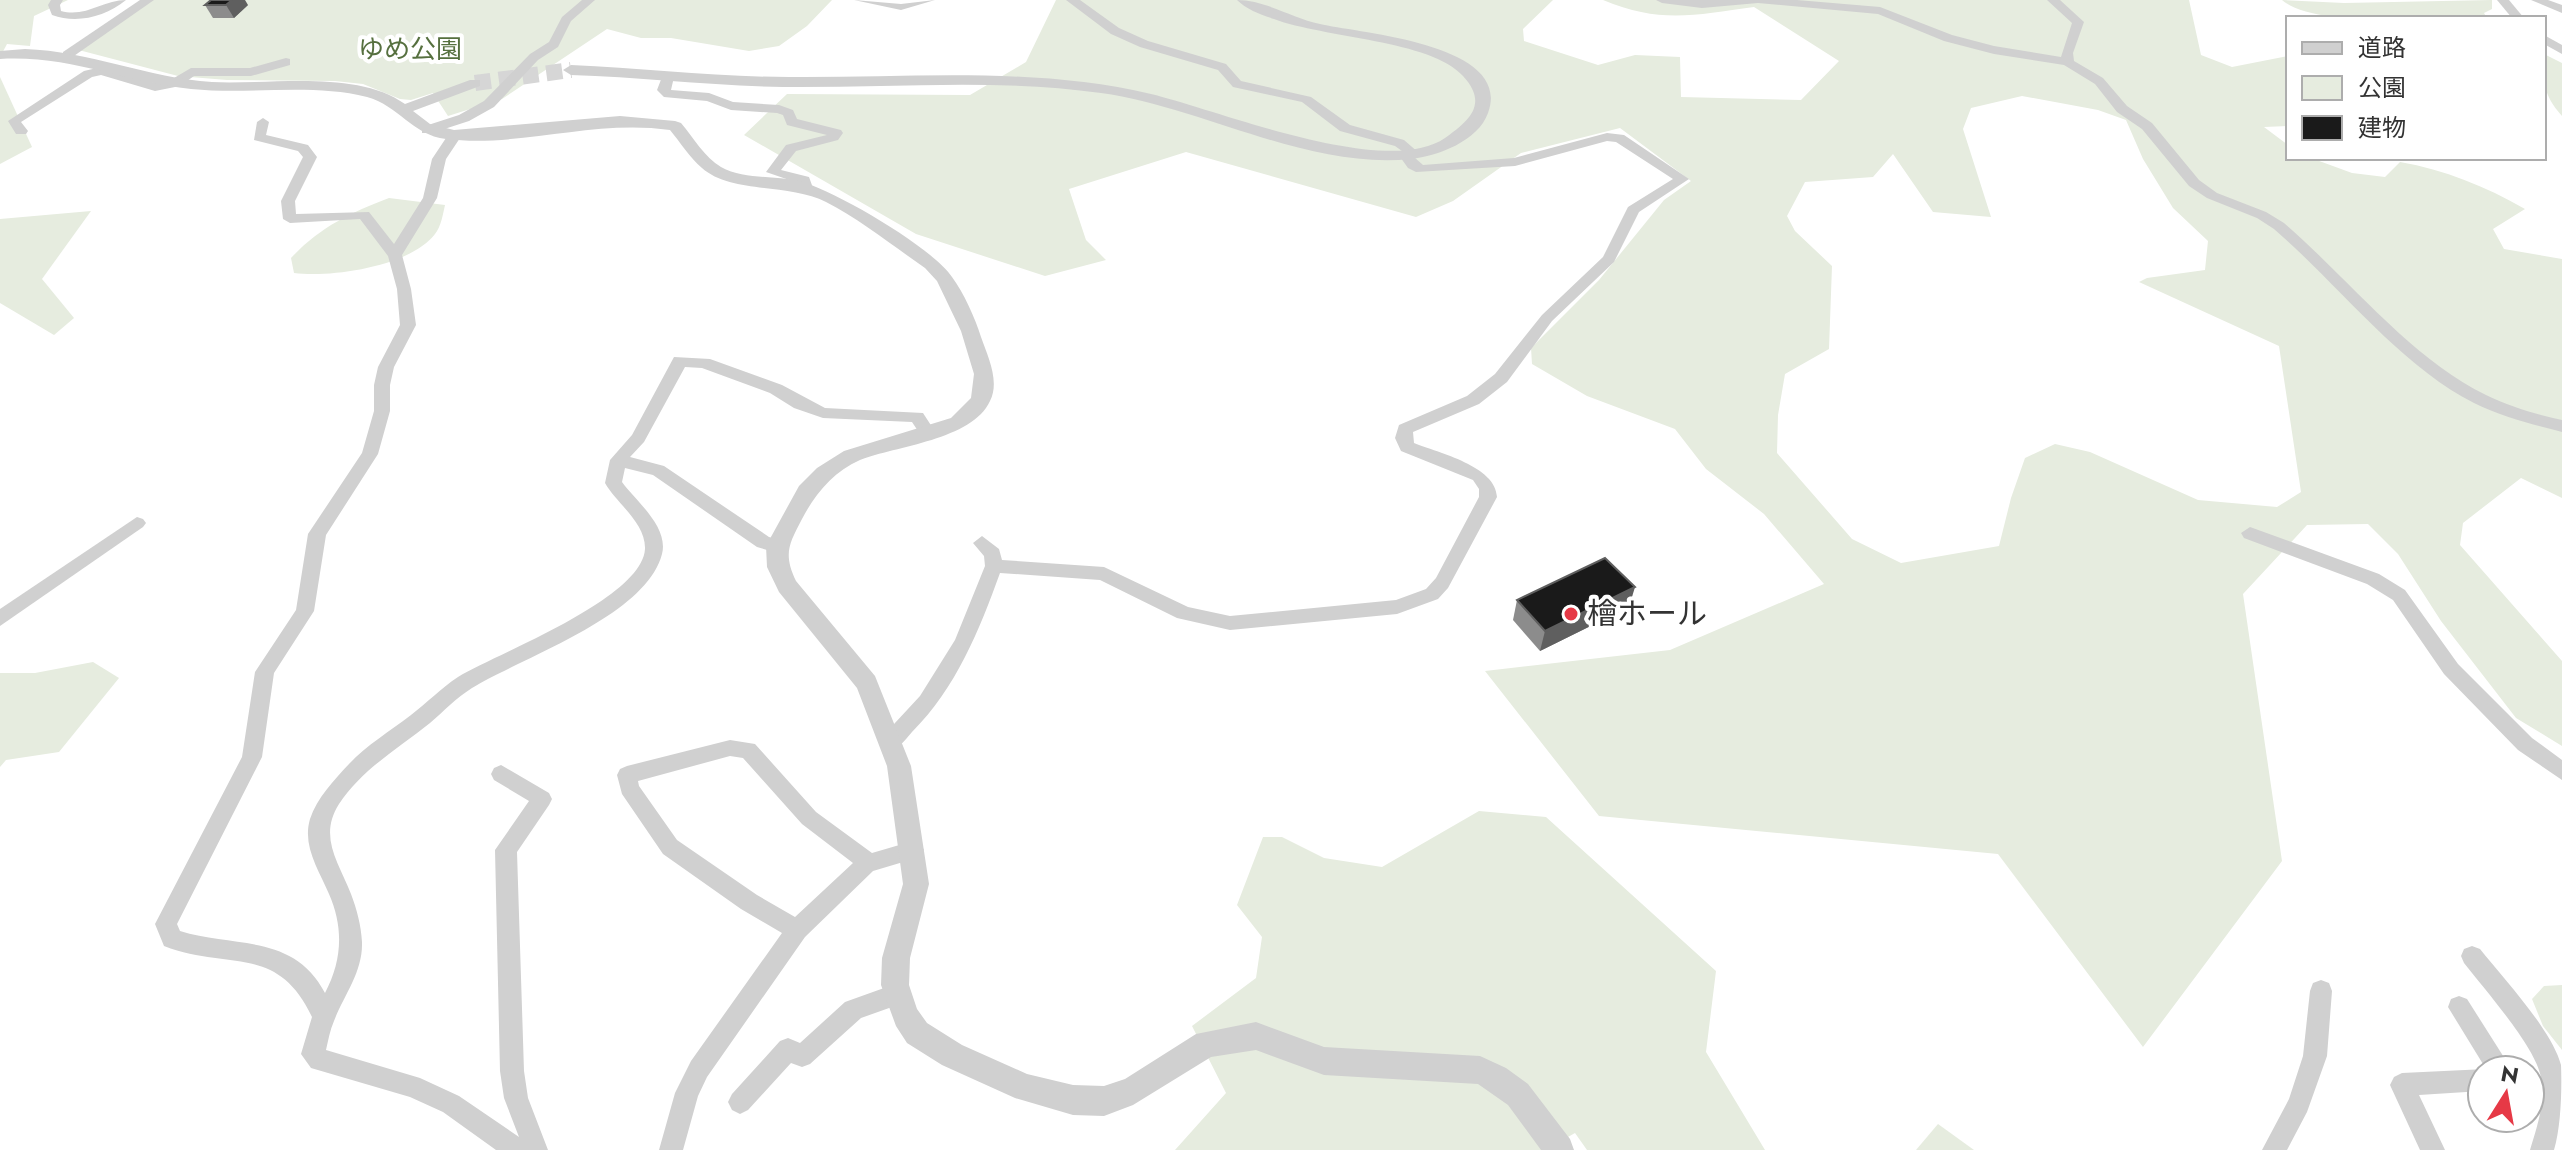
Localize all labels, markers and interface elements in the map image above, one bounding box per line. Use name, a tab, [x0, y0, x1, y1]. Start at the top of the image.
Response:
legend	[2286, 16, 2546, 160]
park label: ゆめ公園	[358, 30, 462, 68]
text: 道路	[2358, 30, 2406, 65]
text: 公園	[2358, 70, 2406, 105]
text: 建物	[2358, 110, 2406, 145]
place label: 檜ホール	[1587, 592, 1707, 635]
marker: 檜ホール	[1562, 605, 1580, 623]
north arrow	[2466, 1054, 2546, 1134]
text: N	[2498, 1057, 2521, 1092]

